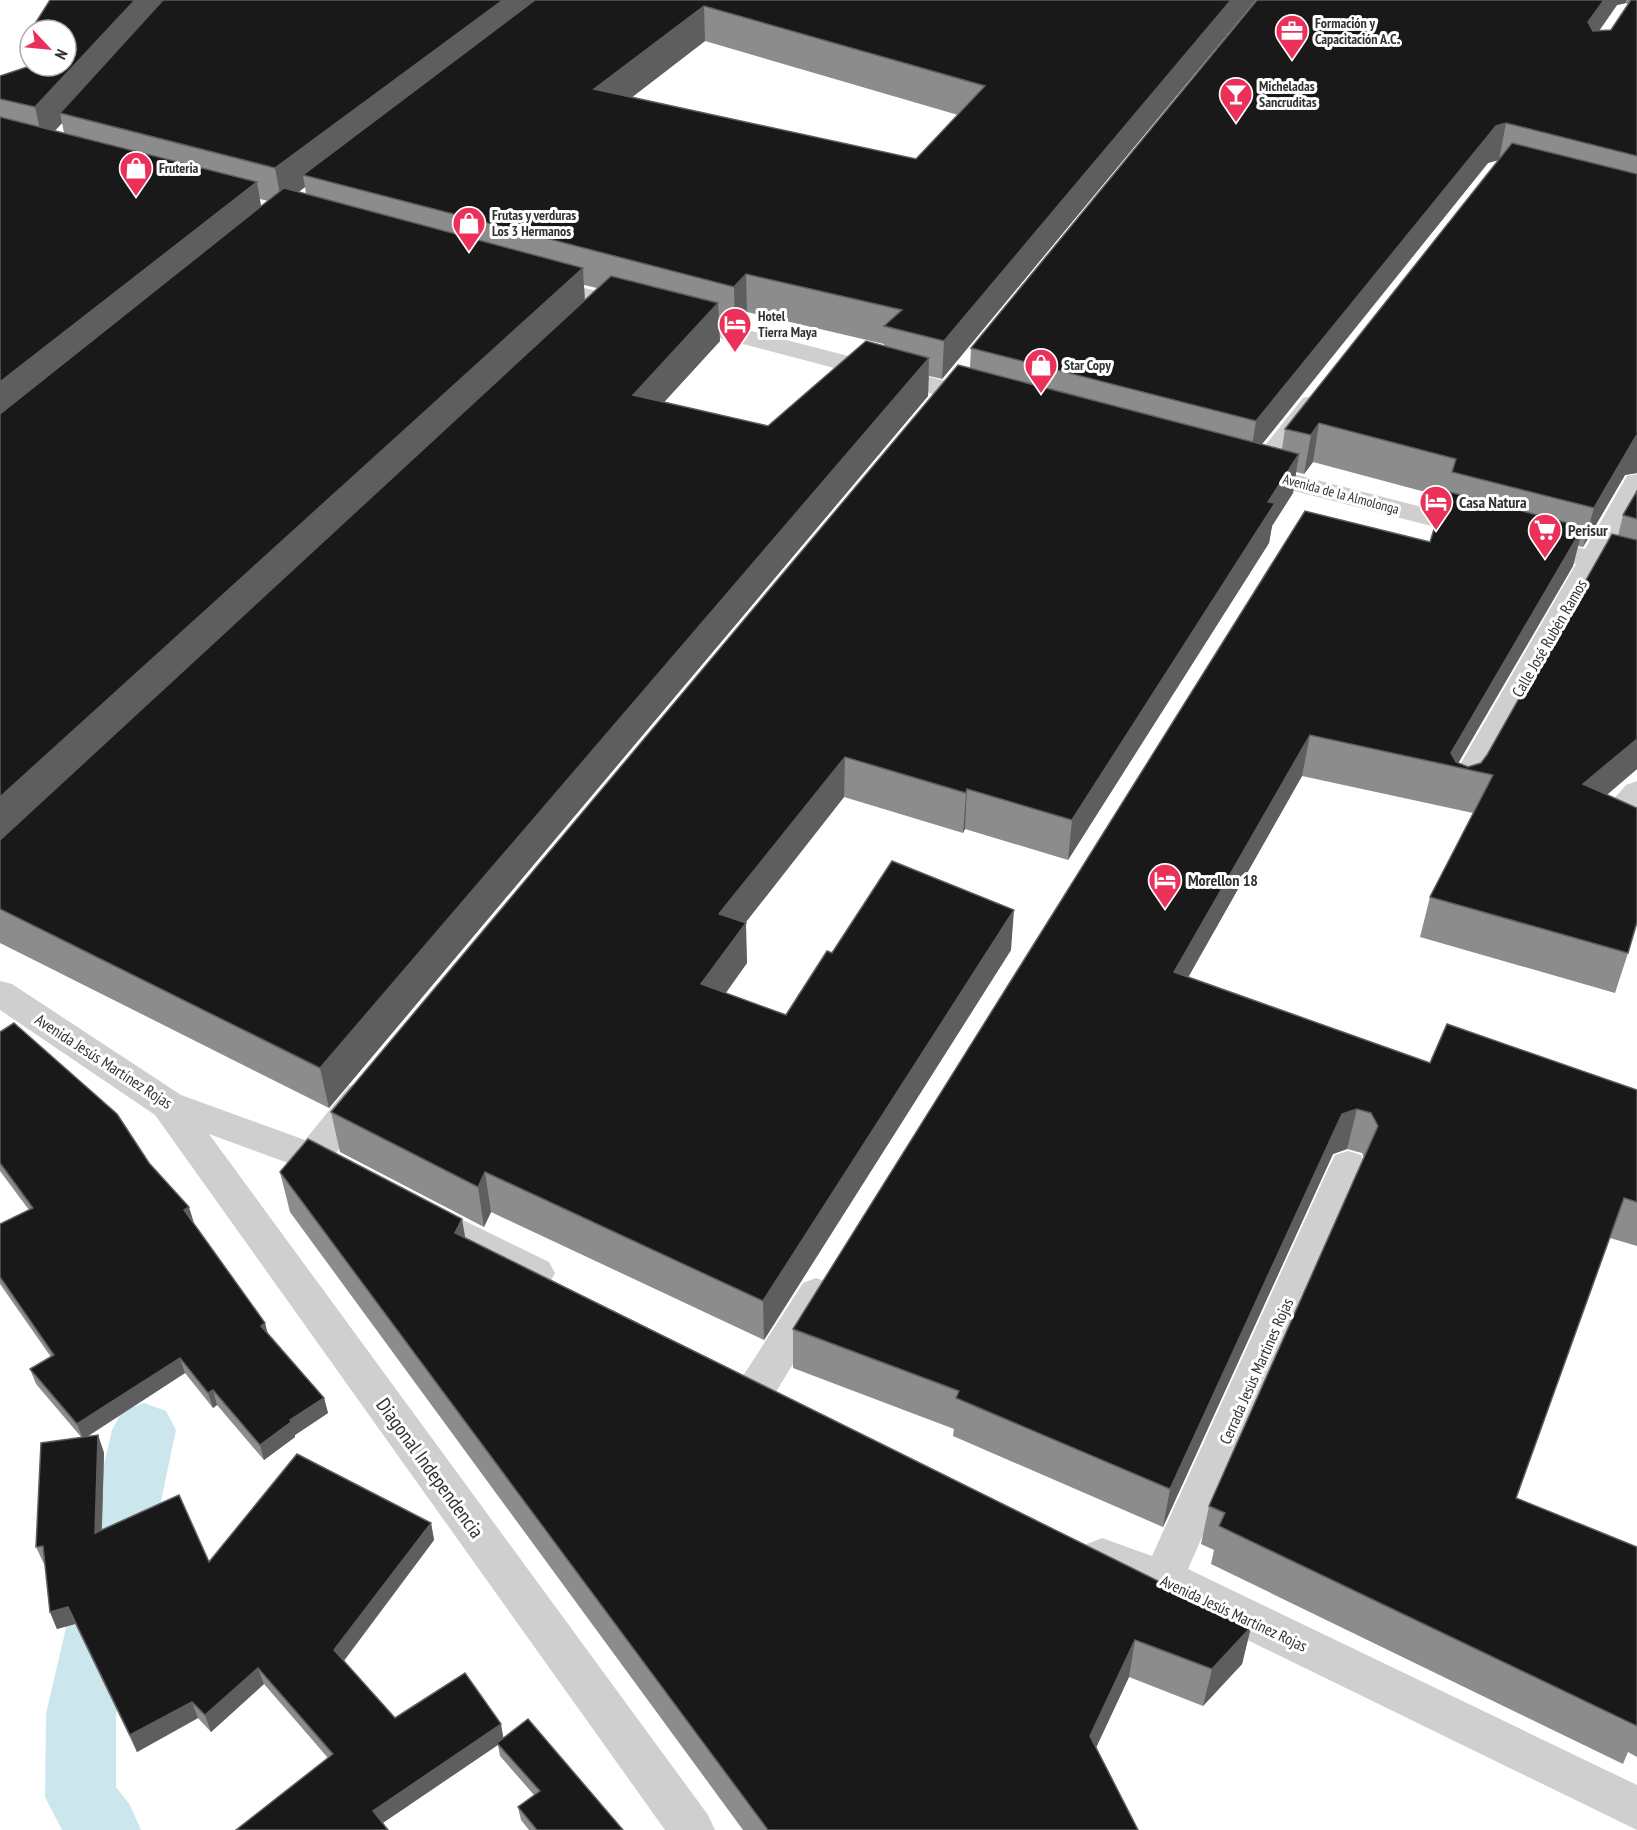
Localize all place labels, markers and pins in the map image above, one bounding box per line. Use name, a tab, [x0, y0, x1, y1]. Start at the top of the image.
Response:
office icon: Formación y Capacitación A.C.	[1274, 13, 1310, 60]
place label: Formación y Capacitación A.C.	[1315, 14, 1399, 48]
bar icon: Micheladas Sancruditas	[1218, 76, 1254, 123]
place label: Micheladas Sancruditas	[1259, 77, 1317, 111]
shop icon: Fruteria	[118, 150, 154, 197]
place label: Fruteria	[159, 159, 199, 177]
shop icon: Frutas y verduras Los 3 Hermanos	[451, 205, 487, 252]
place label: Frutas y verduras Los 3 Hermanos	[492, 206, 576, 240]
hotel icon: Hotel Tierra Maya	[717, 306, 753, 353]
place label: Hotel Tierra Maya	[758, 307, 817, 341]
shop icon: Star Copy	[1023, 347, 1059, 394]
place label: Star Copy	[1064, 356, 1111, 374]
hotel icon: Casa Natura	[1418, 484, 1454, 531]
place label: Casa Natura	[1459, 492, 1527, 512]
supermarket icon: Perisur	[1527, 512, 1563, 559]
place label: Perisur	[1568, 520, 1608, 540]
hotel icon: Morellon 18	[1147, 862, 1183, 909]
place label: Morellon 18	[1188, 870, 1258, 890]

